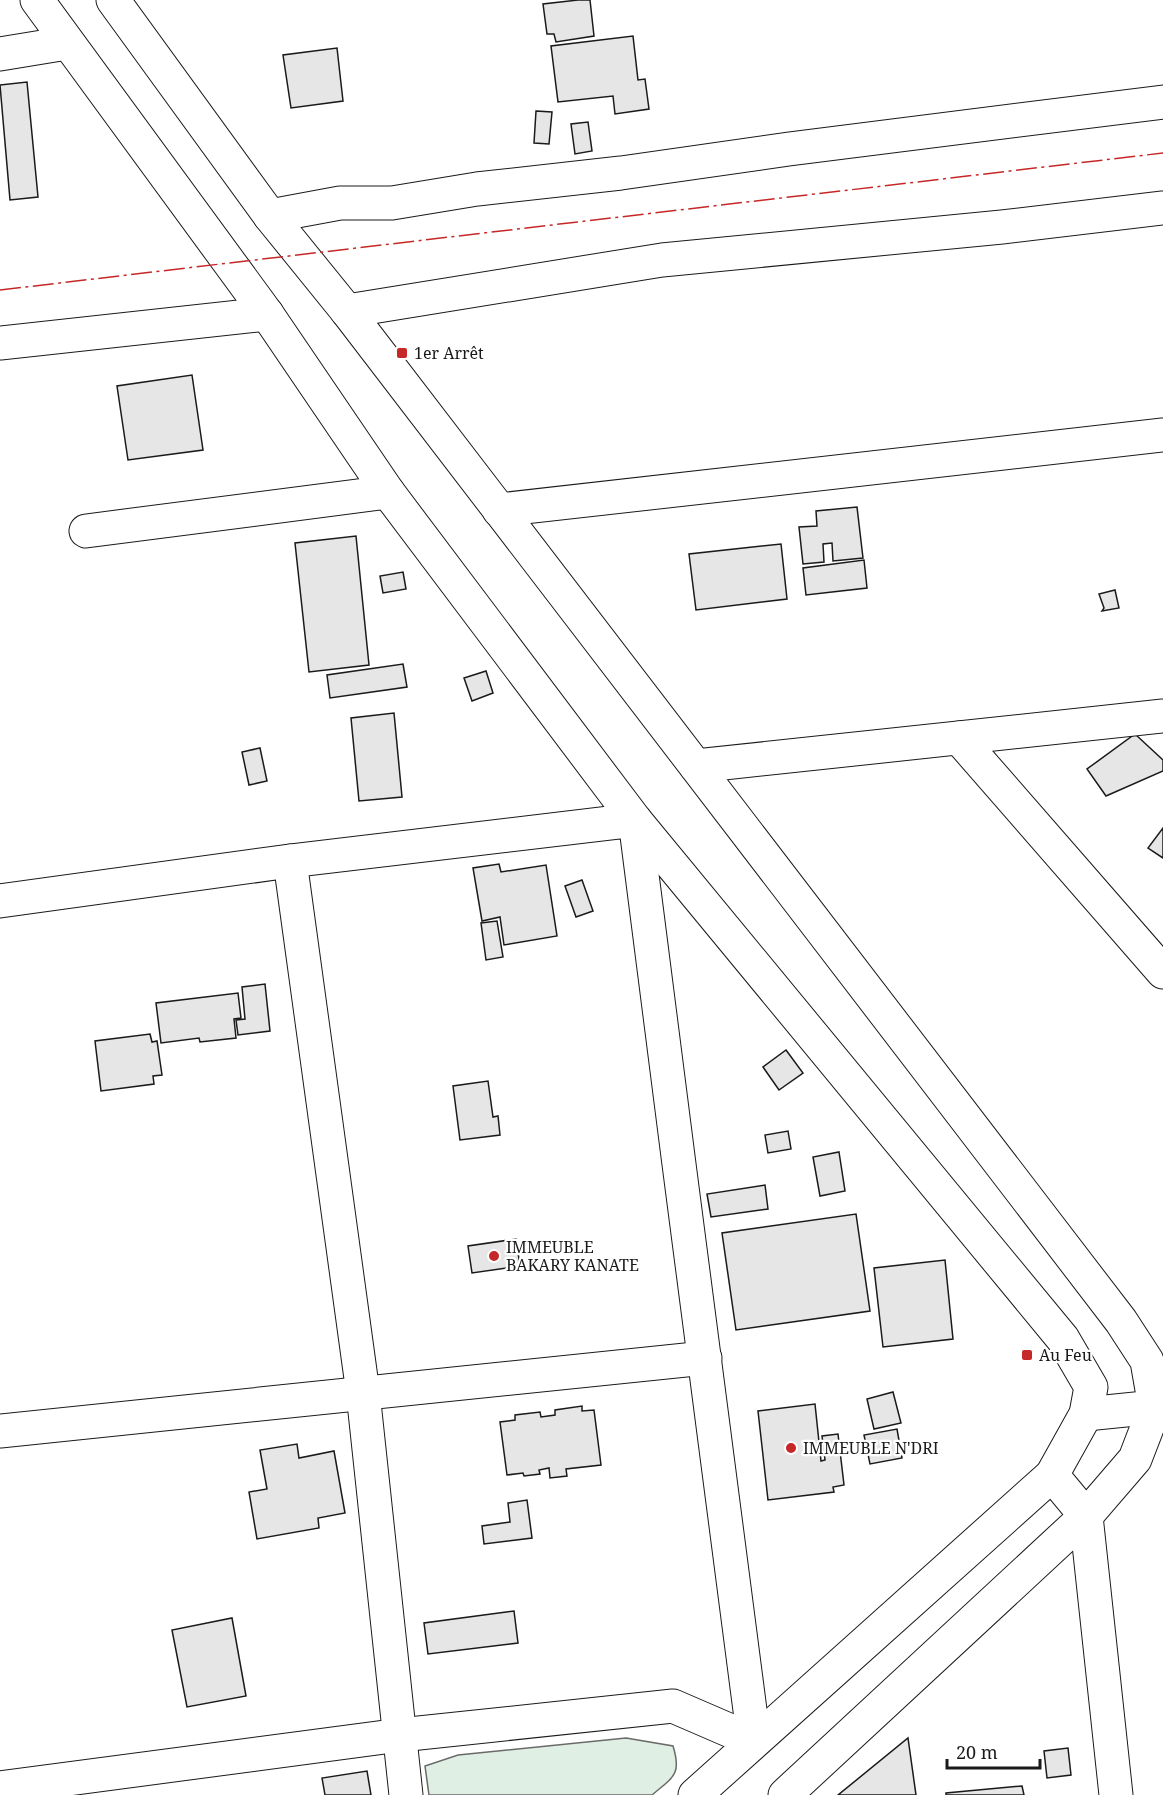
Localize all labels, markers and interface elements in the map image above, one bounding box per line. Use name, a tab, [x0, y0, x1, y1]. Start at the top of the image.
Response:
place label: 1er Arrêt	[414, 342, 484, 364]
marker: 1er Arrêt	[395, 346, 409, 360]
place label: IMMEUBLE BAKARY KANATE	[506, 1236, 639, 1276]
marker: IMMEUBLE BAKARY KANATE	[487, 1249, 501, 1263]
place label: Au Feu	[1039, 1344, 1092, 1366]
marker: Au Feu	[1020, 1348, 1034, 1362]
place label: IMMEUBLE N'DRI	[803, 1437, 939, 1459]
marker: IMMEUBLE N'DRI	[784, 1441, 798, 1455]
scale bar	[947, 1732, 1040, 1770]
text: 20 m	[956, 1740, 998, 1764]

